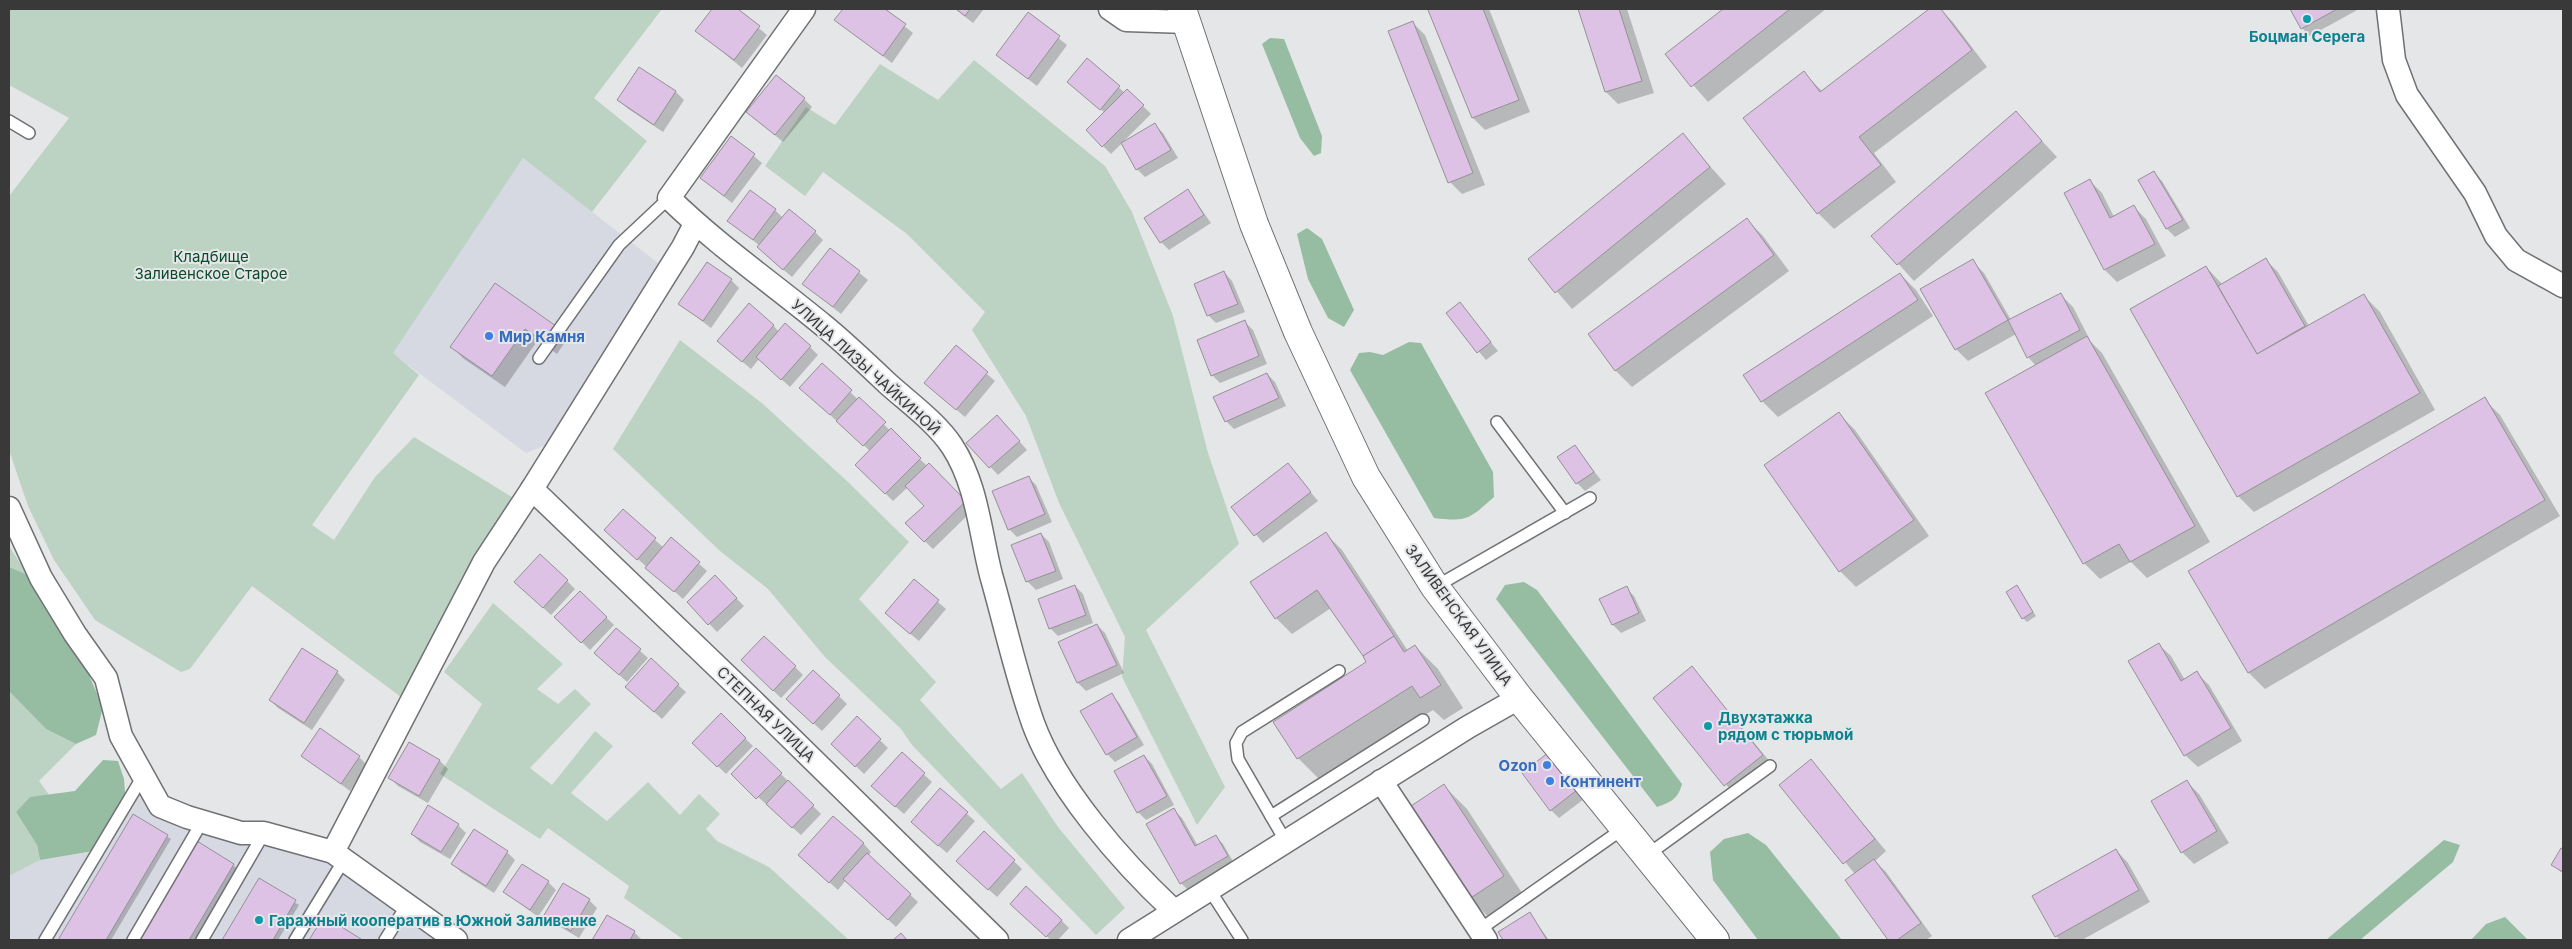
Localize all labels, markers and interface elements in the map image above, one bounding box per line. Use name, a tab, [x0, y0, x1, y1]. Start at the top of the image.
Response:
marker: Боцман Серега	[2301, 13, 2313, 25]
place label: Боцман Серега	[2249, 27, 2365, 46]
park label: Кладбище Заливенское Старое	[135, 247, 287, 283]
street label: УЛИЦА ЛИЗЫ ЧАЙКИНОЙ	[788, 295, 944, 439]
place label: Мир Камня	[499, 327, 585, 346]
marker: Мир Камня	[483, 330, 495, 342]
street label: ЗАЛИВЕНСКАЯ УЛИЦА	[1401, 540, 1517, 690]
street label: СТЕПНАЯ УЛИЦА	[713, 662, 819, 766]
place label: Двухэтажка рядом с тюрьмой	[1718, 708, 1853, 744]
marker: Двухэтажка рядом с тюрьмой	[1702, 720, 1714, 732]
place label: Ozon	[1499, 756, 1537, 775]
marker: Ozon	[1541, 759, 1553, 771]
place label: Континент	[1560, 772, 1641, 791]
marker: Континент	[1544, 775, 1556, 787]
place label: Гаражный кооператив в Южной Заливенке	[269, 911, 597, 930]
marker: Гаражный кооператив в Южной Заливенке	[253, 914, 265, 926]

